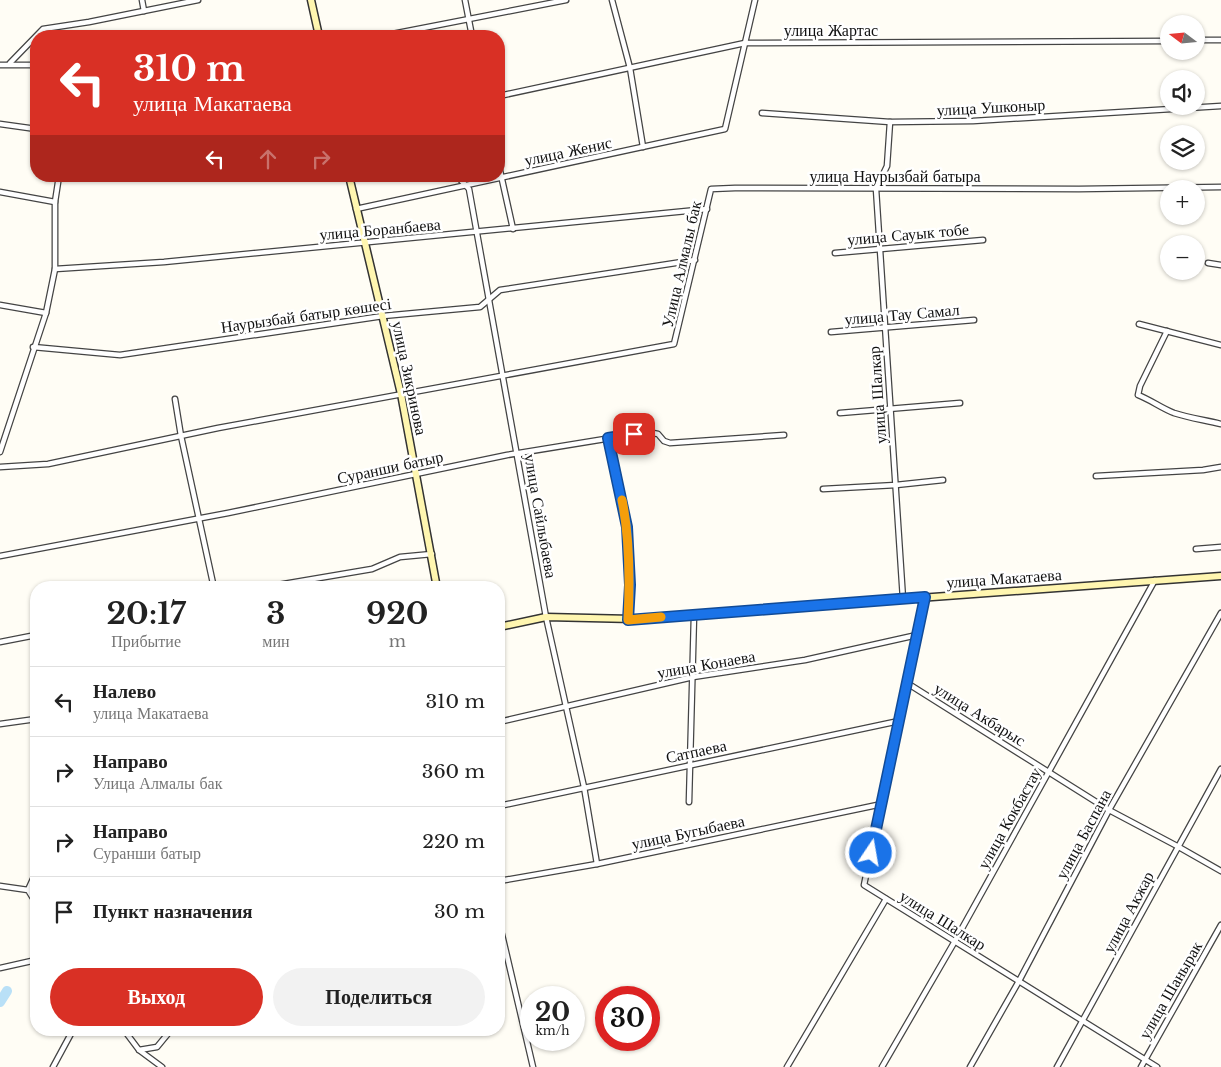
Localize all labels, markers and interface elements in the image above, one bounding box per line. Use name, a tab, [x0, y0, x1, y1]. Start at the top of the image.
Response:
north arrow	[1160, 15, 1205, 60]
map controls	[1160, 15, 1205, 280]
street label: улица Жартас	[784, 20, 878, 40]
text: 310 m	[133, 47, 245, 90]
icon: left	[50, 50, 115, 115]
button: sound	[1160, 70, 1205, 115]
text: улица Макатаева	[133, 90, 292, 117]
street label: улица Ушконыр	[936, 94, 1046, 120]
button: layers	[1160, 125, 1205, 170]
street label: улица Женис	[522, 132, 614, 170]
icon: left	[201, 145, 229, 173]
icon: ahead	[254, 145, 282, 173]
icon: right	[307, 145, 335, 173]
street label: улица Наурызбай батыра	[809, 166, 981, 186]
button: +	[1160, 180, 1205, 225]
street label: Улица Алмалы бак	[657, 198, 705, 329]
street label: улица Боранбаева	[318, 214, 442, 244]
street label: улица Сауык тобе	[846, 219, 970, 249]
button: −	[1160, 235, 1205, 280]
street label: Наурызбай батыр көшесі	[220, 293, 393, 337]
street label: улица Тау Самал	[844, 299, 960, 329]
street label: улица Зикринова	[388, 319, 432, 437]
street label: улица Шалкар	[864, 345, 890, 445]
pin	[613, 413, 655, 455]
icon: arrive	[620, 420, 648, 448]
street label: Суранши батыр	[335, 446, 445, 488]
street label: улица Сайлыбаева	[520, 452, 562, 580]
street label: улица Макатаева	[946, 564, 1062, 592]
text: 20:17	[107, 595, 186, 632]
text: 3	[266, 595, 285, 632]
text: 920	[366, 595, 428, 632]
text: Прибытие	[111, 631, 181, 651]
text: мин	[262, 631, 290, 651]
text: m	[389, 631, 406, 651]
street label: улица Конаева	[655, 646, 757, 682]
street label: улица Акбарыс	[931, 678, 1029, 750]
text: Налево	[93, 680, 156, 703]
icon: left	[50, 688, 78, 716]
text: 310 m	[425, 690, 485, 713]
text: улица Макатаева	[93, 703, 208, 723]
street label: Сатпаева	[664, 735, 728, 767]
text: Направо	[93, 750, 168, 773]
icon: right	[50, 758, 78, 786]
text: 360 m	[422, 760, 485, 783]
street label: улица Кокбастау	[973, 764, 1045, 872]
text: Улица Алмалы бак	[93, 773, 222, 793]
street label: улица Баспана	[1051, 786, 1115, 882]
street label: улица Бугыбаева	[630, 810, 746, 854]
text: Направо	[93, 820, 168, 843]
position arrow	[844, 826, 896, 878]
icon: right	[50, 828, 78, 856]
text: 220 m	[422, 830, 485, 853]
text: Суранши батыр	[93, 843, 201, 863]
street label: улица Акжар	[1098, 868, 1158, 956]
street label: улица Шалкар	[896, 886, 990, 954]
icon: arrive	[50, 898, 78, 926]
text: Пункт назначения	[93, 900, 253, 923]
text: 30 m	[434, 900, 485, 923]
street label: улица Шанырак	[1134, 937, 1206, 1042]
button: Выход	[50, 968, 263, 1026]
button: Поделиться	[273, 968, 485, 1026]
speed limit sign: 30	[595, 986, 660, 1051]
text: 20	[535, 997, 570, 1028]
text: km/h	[535, 1023, 570, 1038]

